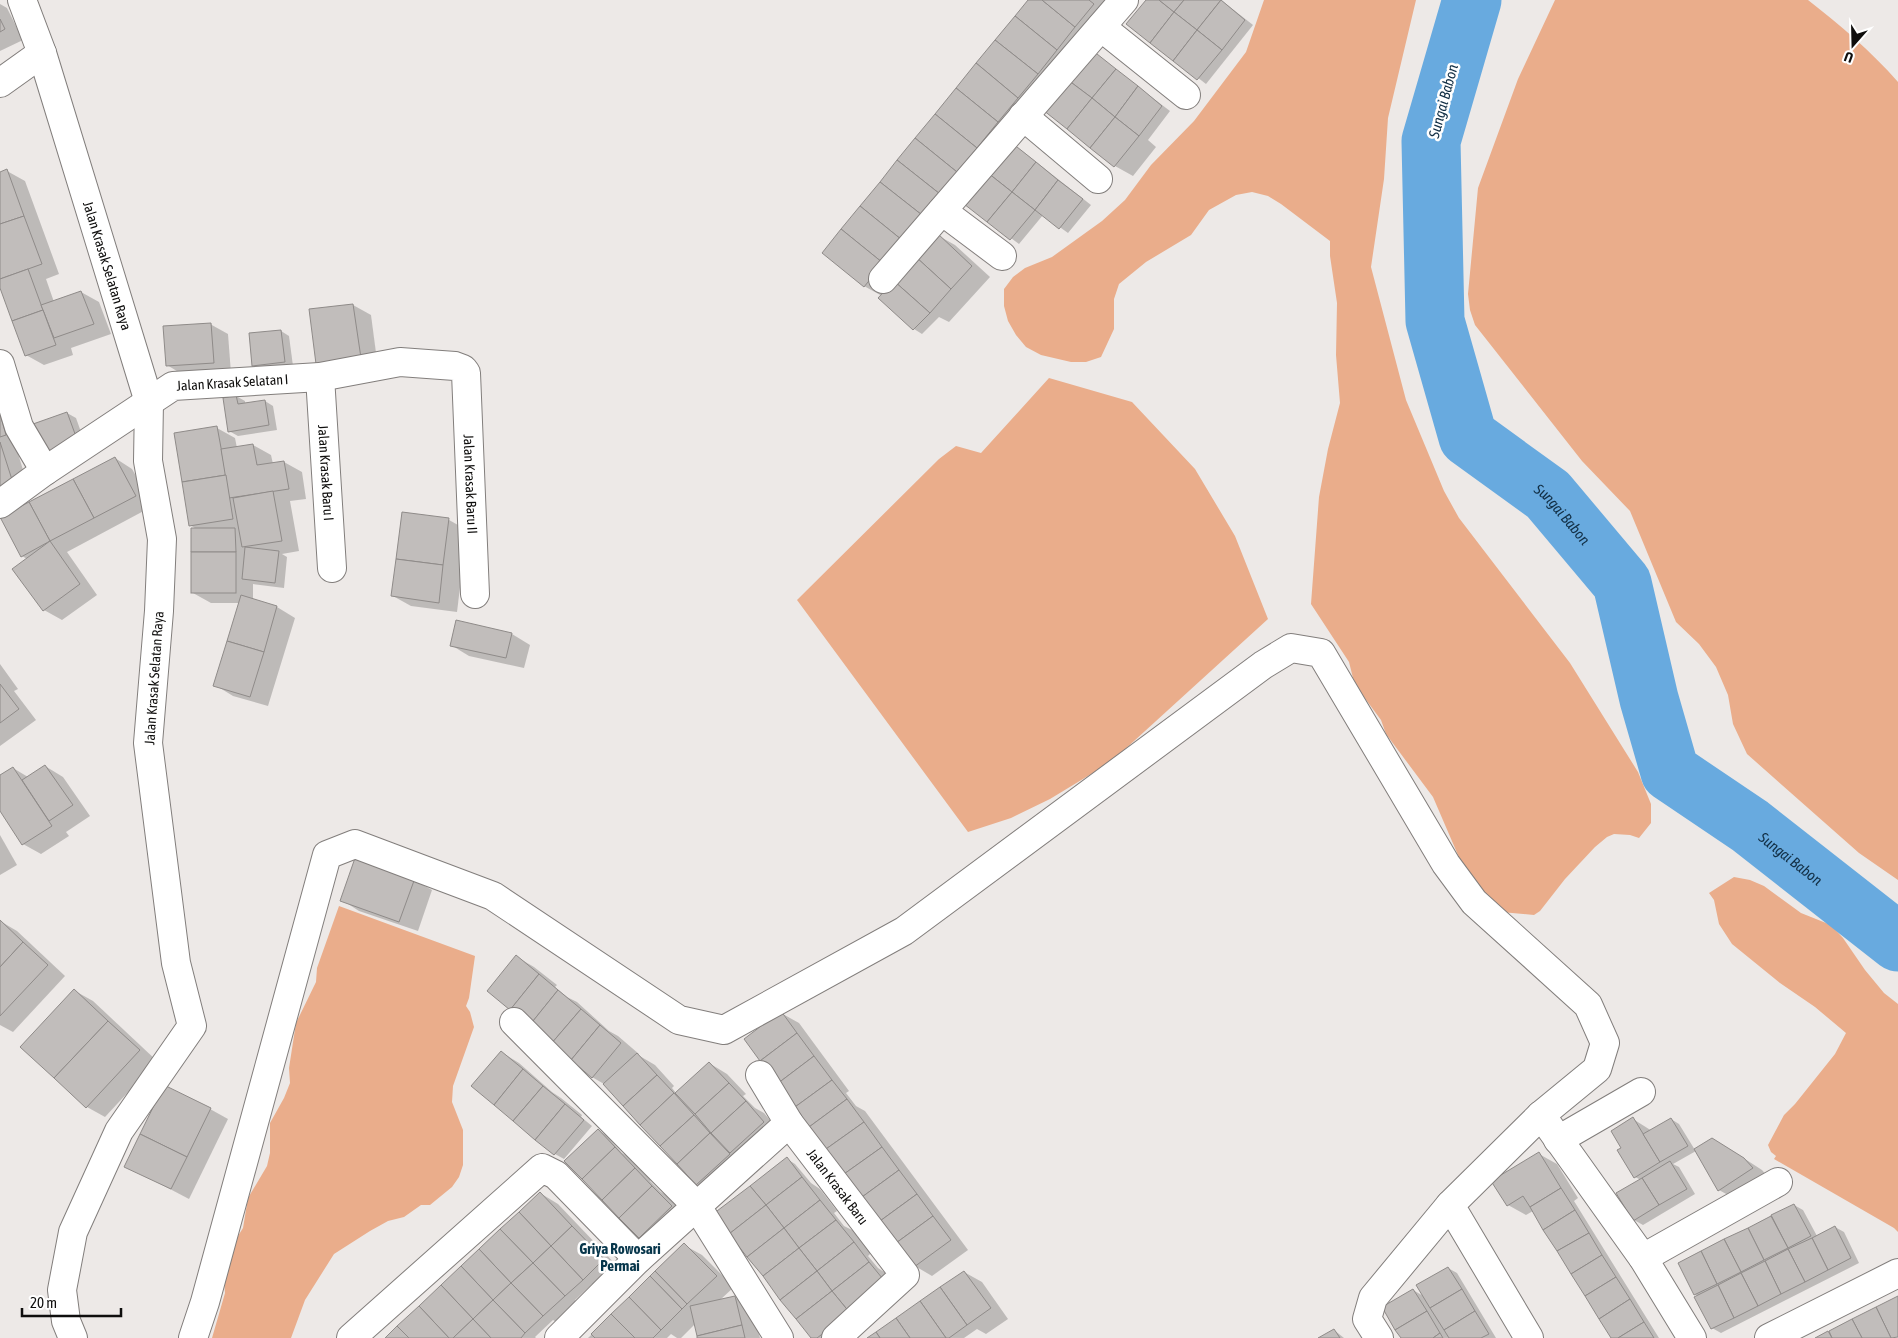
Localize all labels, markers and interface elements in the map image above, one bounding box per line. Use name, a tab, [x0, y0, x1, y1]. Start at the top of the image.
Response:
north arrow	[1828, 20, 1878, 70]
text: U	[1842, 48, 1855, 66]
water label: Sungai Babon	[1425, 62, 1461, 141]
street label: Jalan Krasak Selatan Raya	[80, 199, 134, 332]
street label: Jalan Krasak Selatan I	[176, 371, 289, 394]
street label: Jalan Krasak Baru I	[315, 424, 337, 521]
street label: Jalan Krasak Baru II	[460, 434, 481, 534]
water label: Sungai Babon	[1531, 479, 1594, 548]
street label: Jalan Krasak Selatan Raya	[141, 611, 167, 745]
water label: Sungai Babon	[1755, 828, 1826, 888]
street label: Jalan Krasak Baru	[804, 1146, 871, 1228]
district label: Griya Rowosari Permai	[579, 1240, 661, 1274]
scale bar	[22, 1286, 121, 1318]
text: 20 m	[30, 1294, 57, 1311]

